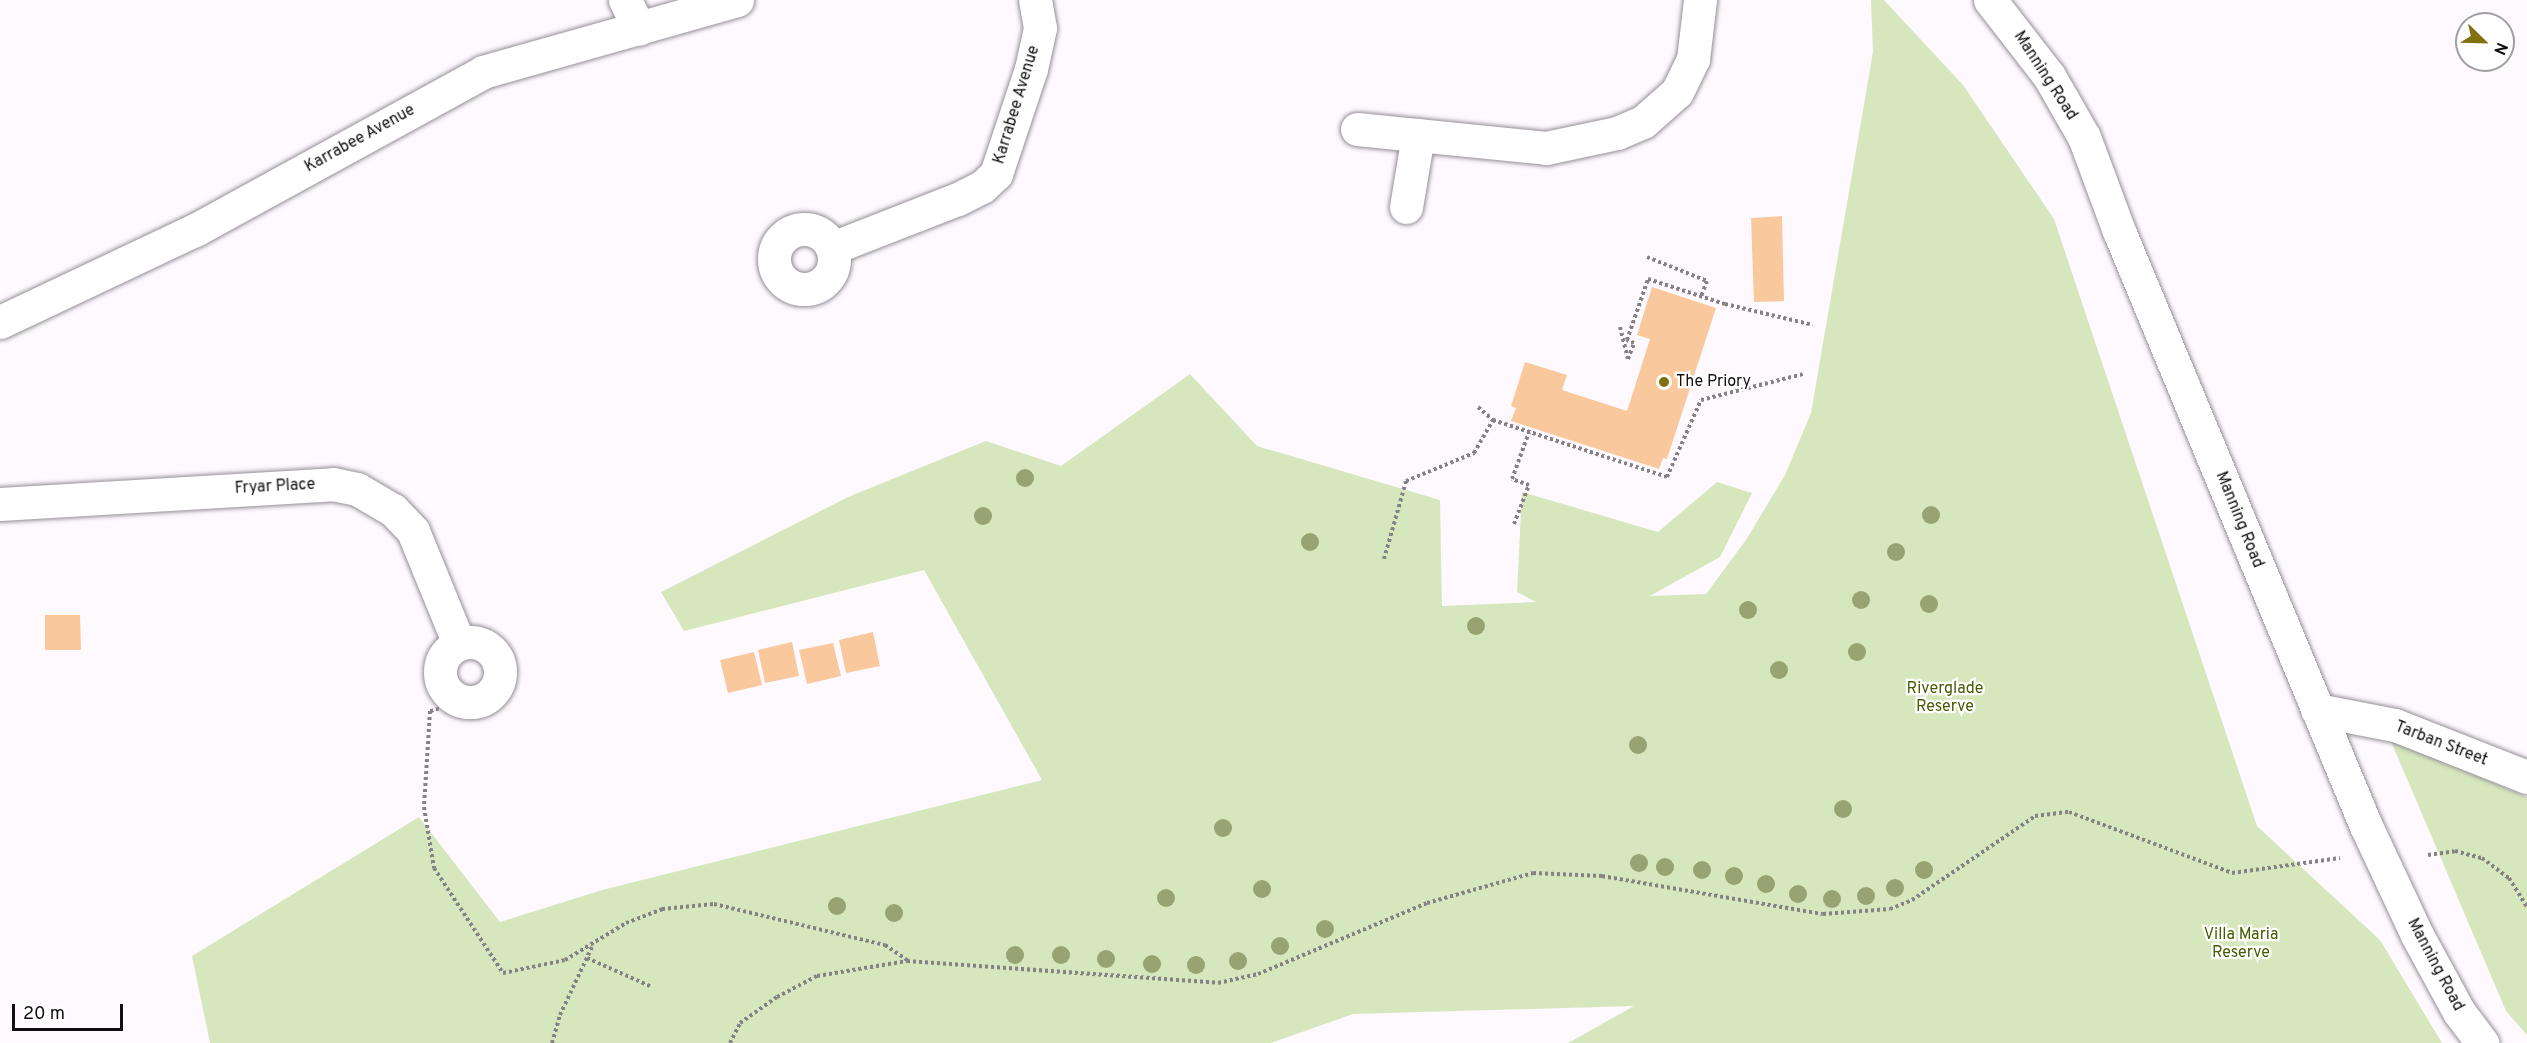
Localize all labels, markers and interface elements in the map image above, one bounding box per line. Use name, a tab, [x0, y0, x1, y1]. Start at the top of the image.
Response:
north arrow	[2455, 12, 2515, 72]
street label: Manning Road	[2009, 28, 2081, 124]
text: N	[2488, 39, 2511, 57]
street label: Karrabee Avenue	[990, 43, 1044, 167]
street label: Karrabee Avenue	[301, 101, 419, 177]
place label: The Priory	[1676, 372, 1751, 392]
marker: The Priory	[1657, 375, 1671, 389]
street label: Manning Road	[2211, 469, 2267, 571]
street label: Fryar Place	[234, 475, 316, 499]
park label: Riverglade Reserve	[1907, 679, 1983, 717]
street label: Tarban Street	[2392, 718, 2490, 770]
street label: Manning Road	[2402, 915, 2468, 1015]
park label: Villa Maria Reserve	[2204, 925, 2278, 963]
scale bar	[15, 992, 126, 1030]
text: 20 m	[23, 1003, 65, 1026]

